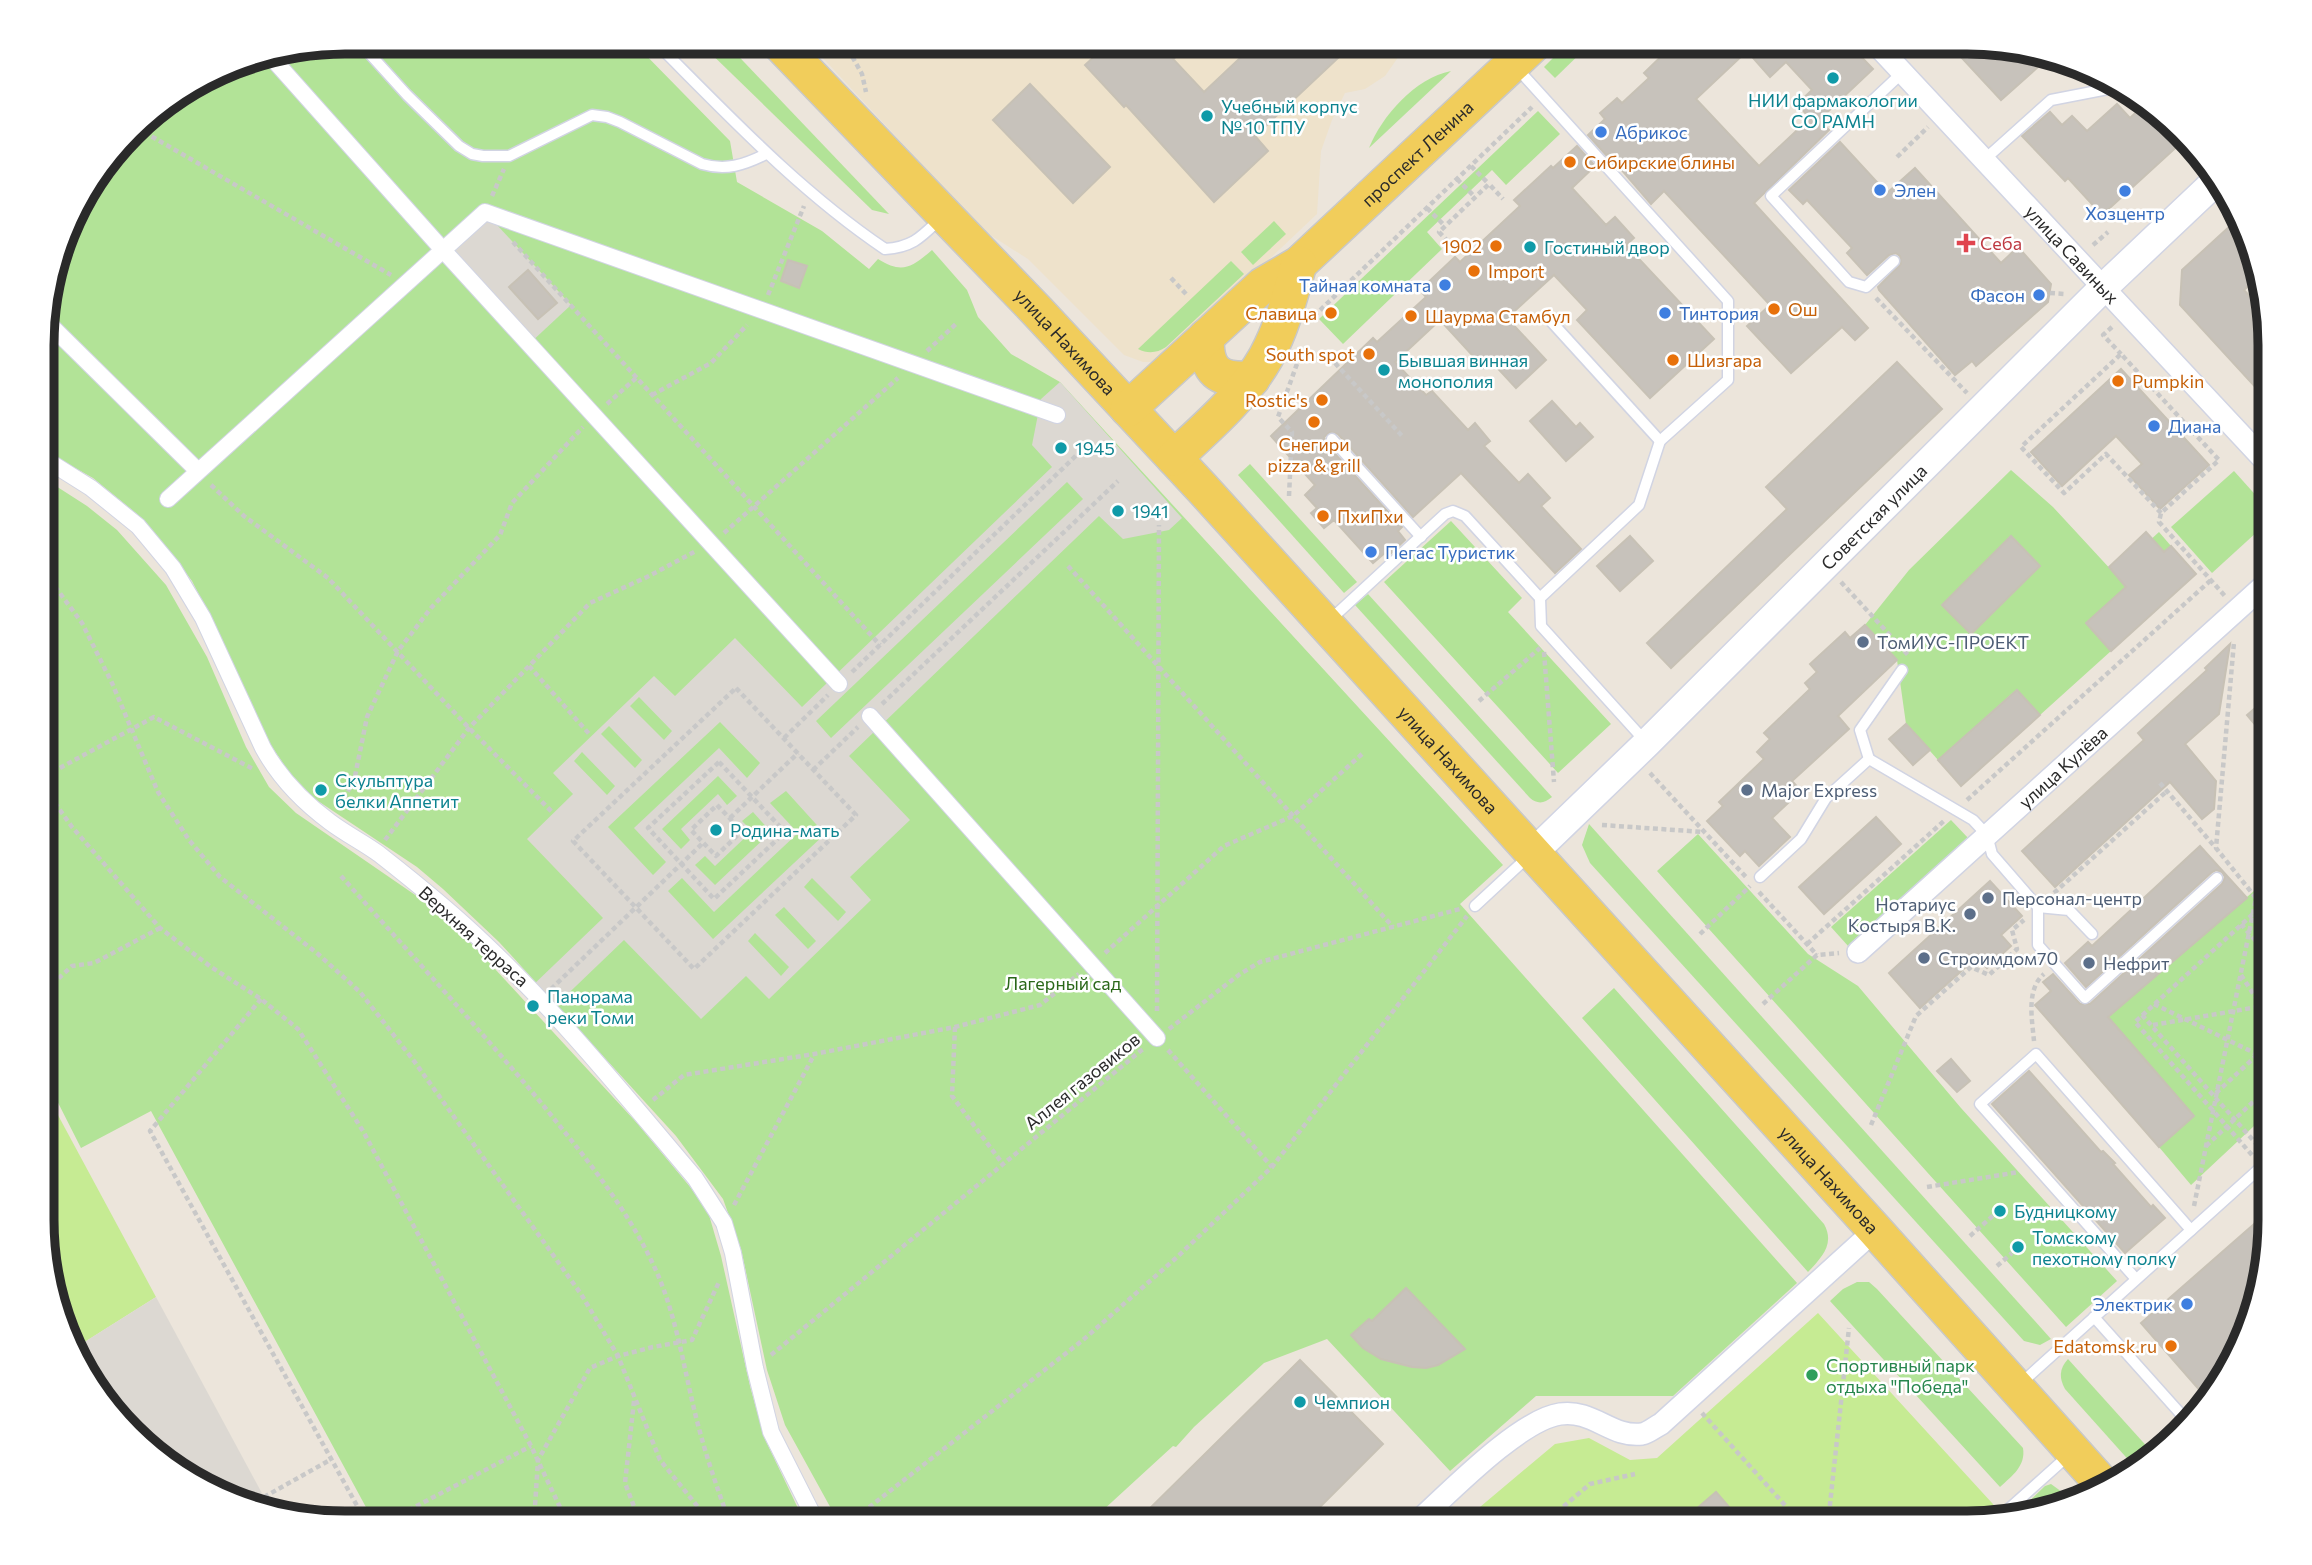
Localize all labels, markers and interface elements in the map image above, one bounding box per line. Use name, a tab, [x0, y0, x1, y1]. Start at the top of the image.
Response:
marker: НИИ фармакологии СО РАМН	[1825, 70, 1841, 86]
place label: НИИ фармакологии СО РАМН	[1748, 89, 1918, 132]
place label: Учебный корпус № 10 ТПУ	[1221, 95, 1358, 138]
street label: проспект Ленина	[1357, 96, 1478, 211]
marker: Учебный корпус № 10 ТПУ	[1199, 108, 1215, 124]
place label: Абрикос	[1615, 121, 1688, 143]
marker: Абрикос	[1593, 124, 1609, 140]
place label: Сибирские блины	[1584, 151, 1735, 173]
marker: Сибирские блины	[1562, 154, 1578, 170]
place label: Элен	[1894, 179, 1936, 201]
marker: Элен	[1872, 182, 1888, 198]
marker: Хозцентр	[2117, 183, 2133, 199]
street label: улица Савиных	[2021, 200, 2124, 309]
place label: Хозцентр	[2085, 202, 2165, 224]
place label: Себа	[1980, 232, 2022, 254]
place label: 1902	[1442, 235, 1482, 257]
marker: Себа	[1958, 235, 1974, 251]
place label: Гостиный двор	[1544, 236, 1670, 258]
marker: 1902	[1488, 238, 1504, 254]
marker: Гостиный двор	[1522, 239, 1538, 255]
place label: Import	[1488, 260, 1545, 282]
marker: Import	[1466, 263, 1482, 279]
place label: Тайная комната	[1299, 274, 1431, 296]
marker: Тайная комната	[1437, 277, 1453, 293]
street label: улица Нахимова	[1010, 284, 1120, 399]
place label: Фасон	[1970, 284, 2025, 306]
marker: Фасон	[2031, 287, 2047, 303]
place label: Ош	[1788, 298, 1818, 320]
marker: Ош	[1766, 301, 1782, 317]
place label: Славица	[1245, 302, 1317, 324]
place label: Тинтория	[1679, 302, 1759, 324]
marker: Славица	[1323, 305, 1339, 321]
place label: Шаурма Стамбул	[1425, 305, 1571, 327]
marker: Тинтория	[1657, 305, 1673, 321]
marker: Шаурма Стамбул	[1403, 308, 1419, 324]
place label: South spot	[1266, 343, 1355, 365]
marker: South spot	[1361, 346, 1377, 362]
place label: Бывшая винная монополия	[1398, 349, 1528, 392]
place label: Шизгара	[1687, 349, 1762, 371]
marker: Шизгара	[1665, 352, 1681, 368]
marker: Бывшая винная монополия	[1376, 362, 1392, 378]
place label: Pumpkin	[2132, 370, 2204, 392]
marker: Pumpkin	[2110, 373, 2126, 389]
place label: Rostic's	[1245, 389, 1308, 411]
marker: Rostic's	[1314, 392, 1330, 408]
marker: Снегири pizza & grill	[1306, 414, 1322, 430]
place label: Диана	[2168, 415, 2221, 437]
marker: Диана	[2146, 418, 2162, 434]
place label: Снегири pizza & grill	[1267, 433, 1361, 476]
place label: 1945	[1075, 437, 1115, 459]
marker: 1945	[1053, 440, 1069, 456]
street label: Советская улица	[1816, 459, 1931, 574]
place label: 1941	[1132, 500, 1169, 522]
marker: 1941	[1110, 503, 1126, 519]
place label: ПхиПхи	[1337, 505, 1404, 527]
marker: ПхиПхи	[1315, 508, 1331, 524]
place label: Пегас Туристик	[1385, 541, 1516, 563]
marker: Пегас Туристик	[1363, 544, 1379, 560]
place label: ТомИУС-ПРОЕКТ	[1877, 631, 2029, 653]
marker: ТомИУС-ПРОЕКТ	[1855, 634, 1871, 650]
street label: улица Нахимова	[1394, 701, 1503, 818]
street label: улица Кулёва	[2014, 721, 2112, 813]
place label: Скульптура белки Аппетит	[335, 769, 459, 812]
place label: Major Express	[1761, 779, 1877, 801]
marker: Скульптура белки Аппетит	[313, 782, 329, 798]
marker: Major Express	[1739, 782, 1755, 798]
place label: Родина-мать	[730, 819, 840, 841]
marker: Родина-мать	[708, 822, 724, 838]
street label: Верхняя терраса	[415, 881, 533, 991]
place label: Персонал-центр	[2002, 887, 2142, 909]
marker: Персонал-центр	[1980, 890, 1996, 906]
place label: Нотариус Костыря В.К.	[1848, 893, 1956, 936]
marker: Нотариус Костыря В.К.	[1962, 906, 1978, 922]
place label: Строимдом70	[1938, 947, 2058, 969]
marker: Строимдом70	[1916, 950, 1932, 966]
place label: Нефрит	[2103, 952, 2170, 974]
marker: Нефрит	[2081, 955, 2097, 971]
park label: Лагерный сад	[1005, 972, 1122, 994]
place label: Панорама реки Томи	[547, 985, 634, 1028]
marker: Панорама реки Томи	[525, 998, 541, 1014]
street label: Аллея газовиков	[1020, 1028, 1144, 1134]
street label: улица Нахимова	[1775, 1121, 1884, 1238]
place label: Будницкому	[2014, 1200, 2117, 1222]
marker: Будницкому	[1992, 1203, 2008, 1219]
place label: Томскому пехотному полку	[2032, 1226, 2177, 1269]
marker: Томскому пехотному полку	[2010, 1239, 2026, 1255]
place label: Электрик	[2092, 1293, 2173, 1315]
marker: Электрик	[2179, 1296, 2195, 1312]
place label: Edatomsk.ru	[2053, 1335, 2157, 1357]
marker: Edatomsk.ru	[2163, 1338, 2179, 1354]
place label: Спортивный парк отдыха "Победа"	[1826, 1354, 1975, 1397]
marker: Спортивный парк отдыха "Победа"	[1804, 1367, 1820, 1383]
place label: Чемпион	[1314, 1391, 1390, 1413]
marker: Чемпион	[1292, 1394, 1308, 1410]

